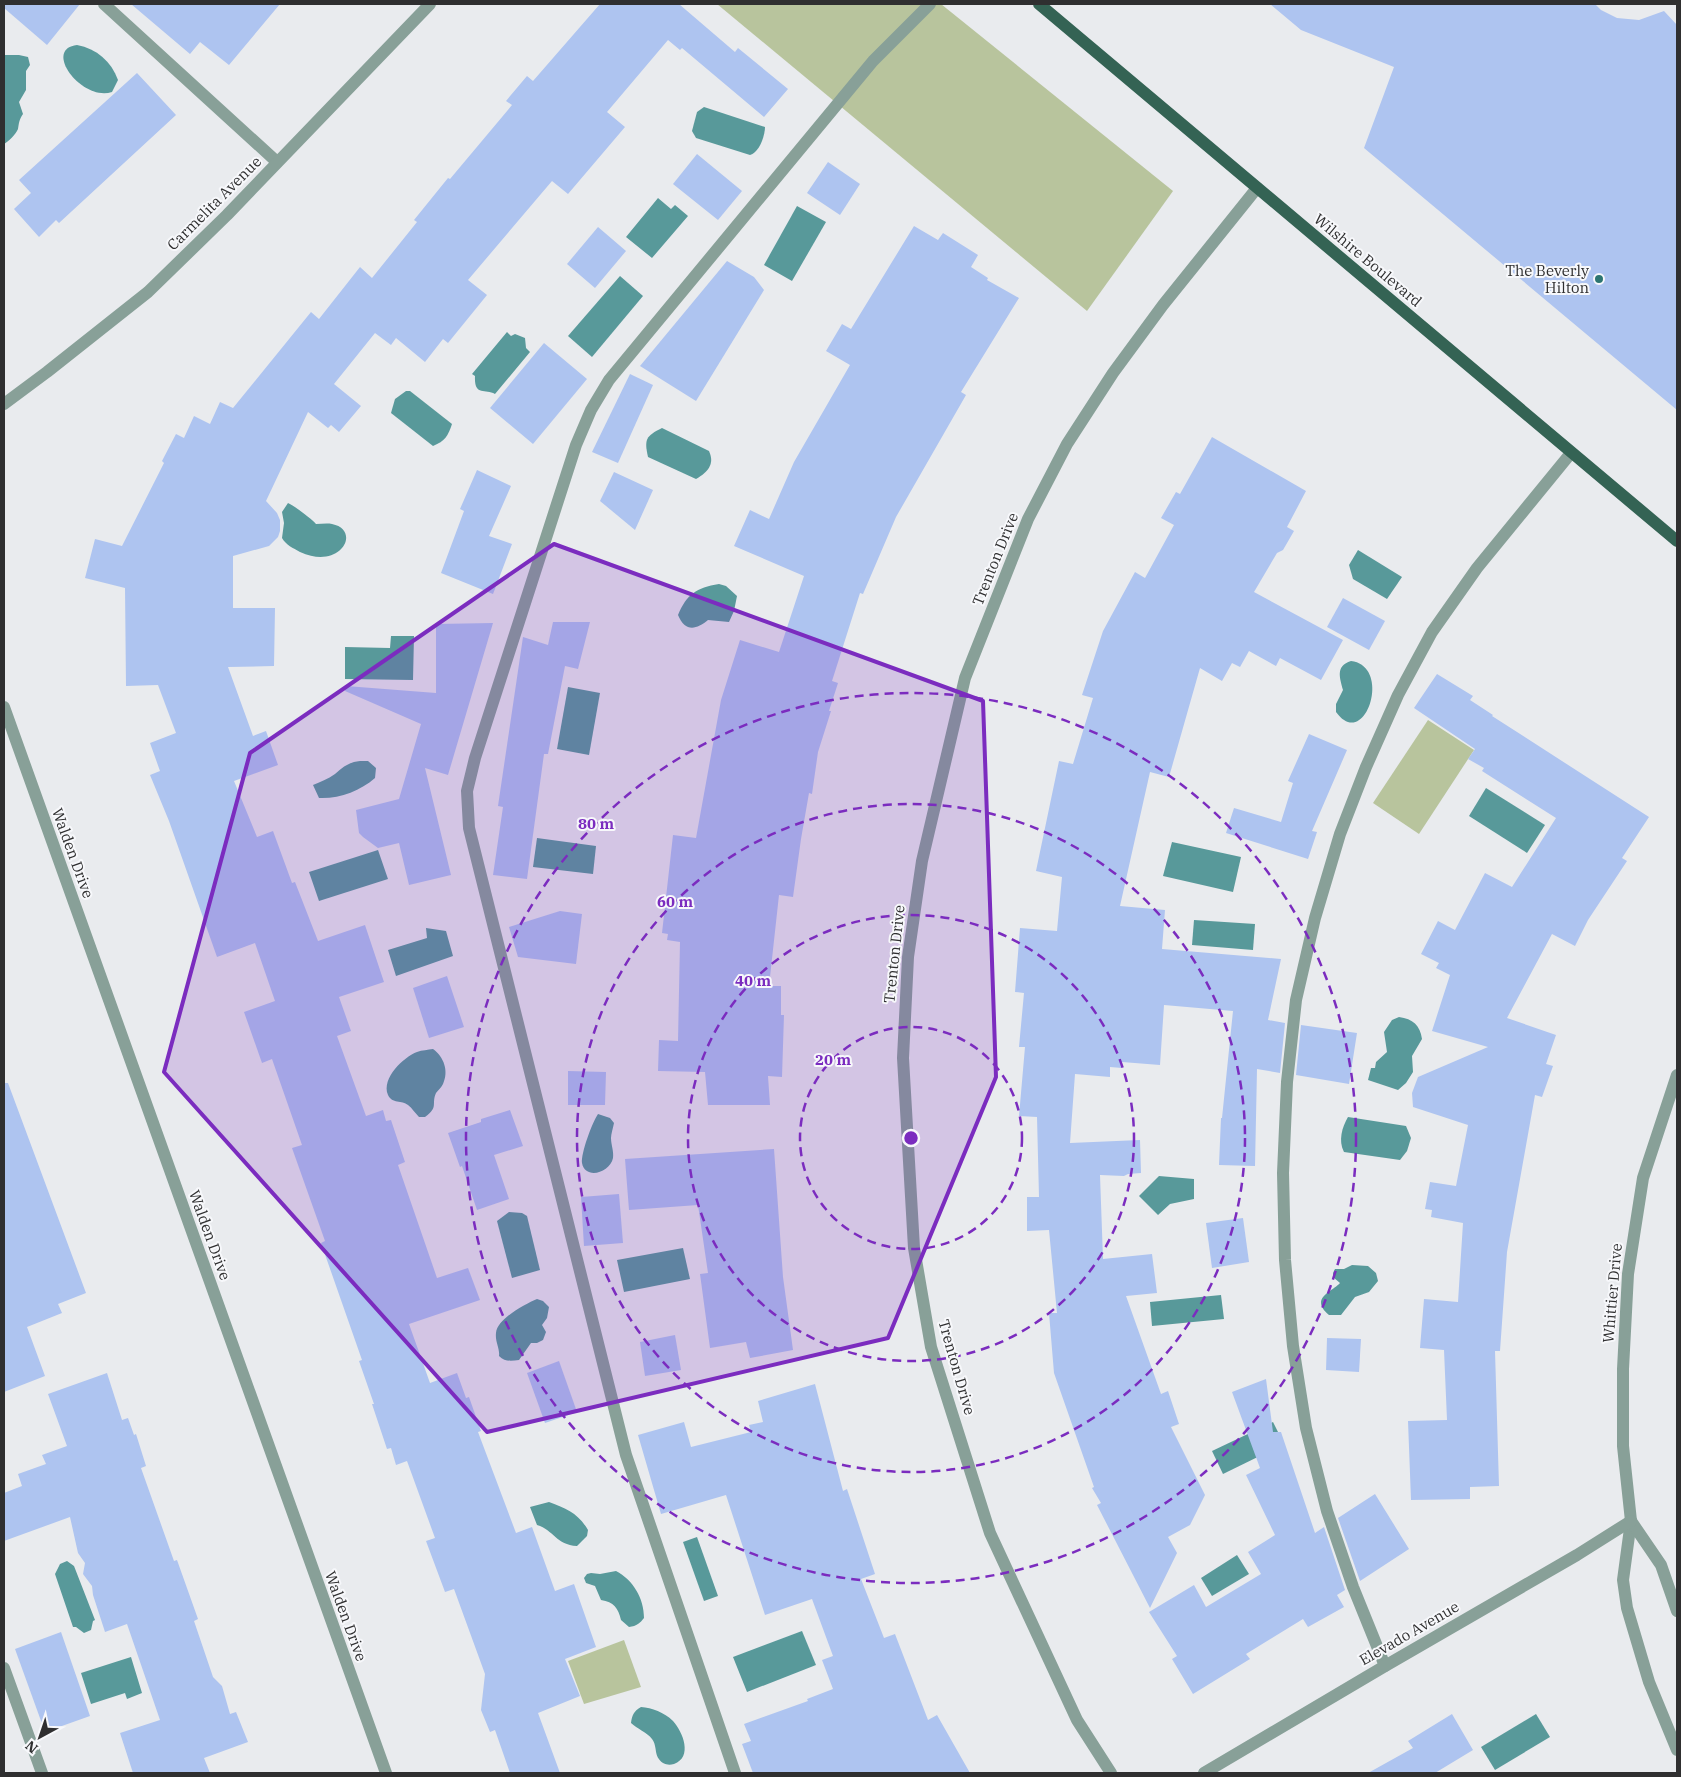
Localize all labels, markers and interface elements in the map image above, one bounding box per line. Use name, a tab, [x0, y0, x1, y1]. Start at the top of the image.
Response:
street label: Carmelita Avenue	[163, 152, 265, 254]
street label: Wilshire Boulevard	[1310, 209, 1426, 311]
place label: The Beverly Hilton	[1505, 261, 1589, 297]
marker: The Beverly Hilton	[1593, 273, 1605, 285]
street label: Trenton Drive	[968, 510, 1022, 608]
street label: Walden Drive	[48, 805, 98, 901]
text: 80 m	[578, 814, 614, 833]
text: 60 m	[657, 892, 693, 911]
street label: Trenton Drive	[879, 904, 909, 1004]
text: 40 m	[735, 971, 771, 990]
text: 20 m	[815, 1050, 851, 1069]
centre of rings	[902, 1129, 920, 1147]
street label: Walden Drive	[185, 1187, 235, 1283]
street label: Whittier Drive	[1598, 1242, 1626, 1344]
street label: Trenton Drive	[934, 1317, 980, 1417]
street label: Walden Drive	[321, 1568, 371, 1664]
street label: Elevado Avenue	[1356, 1597, 1462, 1669]
north arrow	[15, 1712, 65, 1762]
text: N	[22, 1737, 42, 1757]

